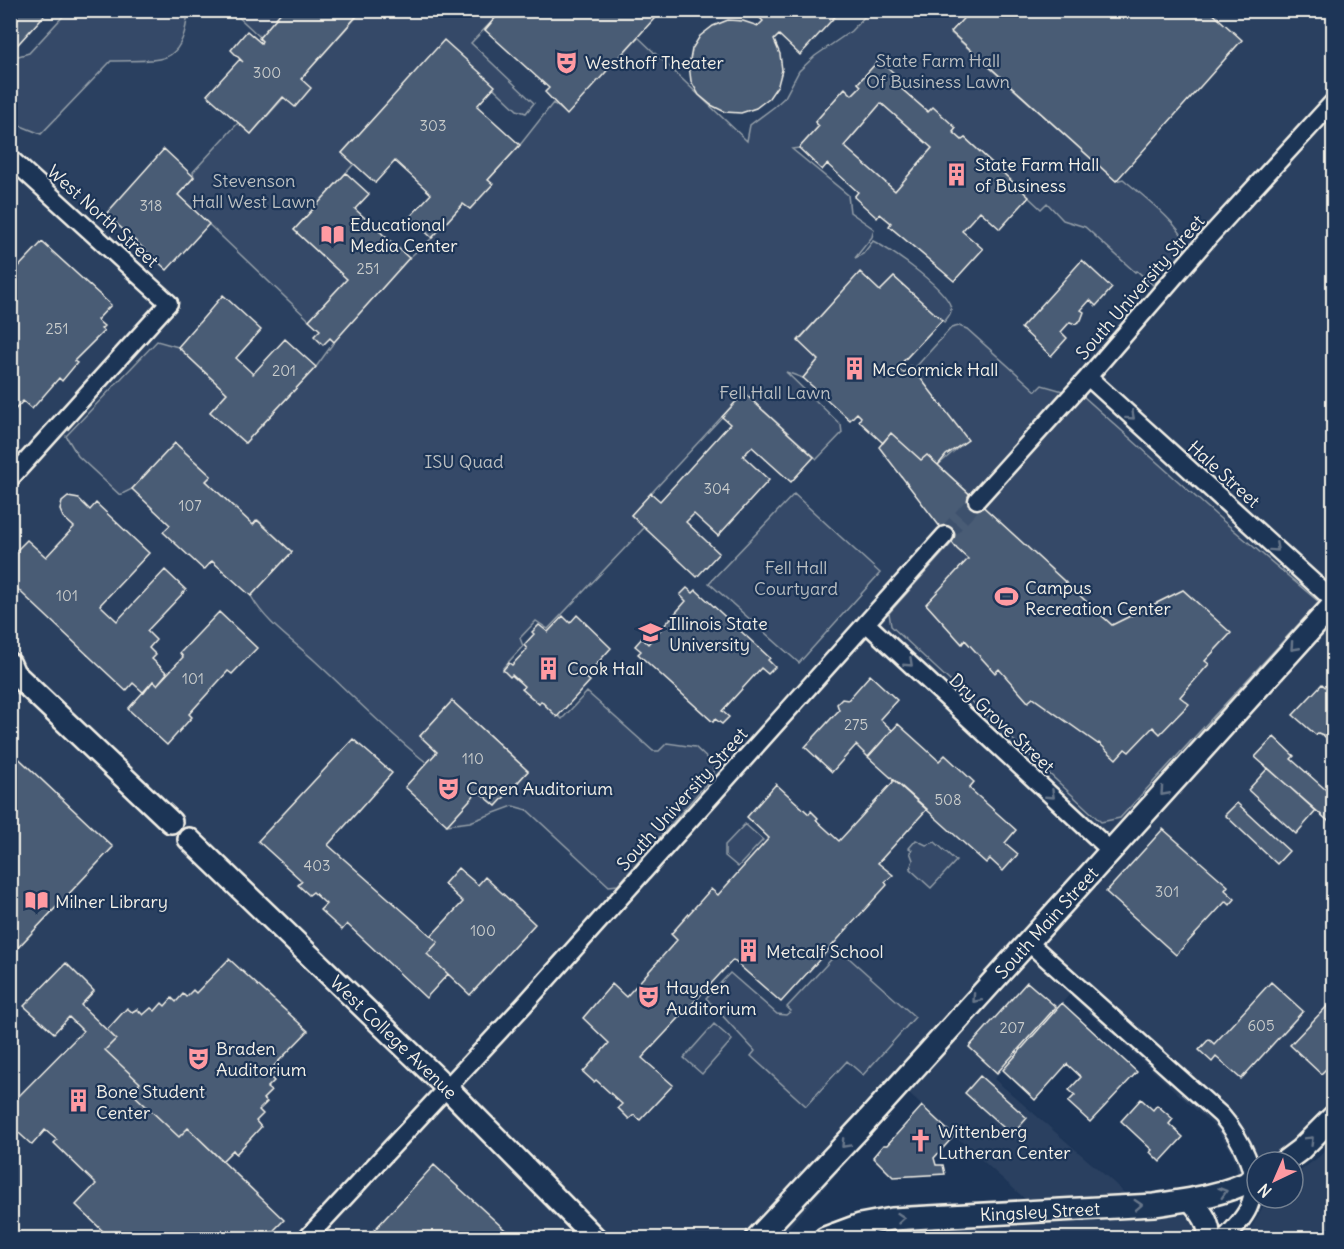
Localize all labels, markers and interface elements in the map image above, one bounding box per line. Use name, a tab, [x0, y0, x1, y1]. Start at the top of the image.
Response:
theatre icon: Westhoff Theater	[554, 49, 580, 75]
park label: State Farm Hall Of Business Lawn	[866, 49, 1010, 93]
place label: Westhoff Theater	[585, 51, 724, 74]
house number: 300	[253, 63, 281, 82]
house number: 303	[420, 116, 446, 135]
place label: State Farm Hall of Business	[975, 153, 1099, 197]
street label: West North Street	[42, 160, 164, 272]
building icon: State Farm Hall of Business	[944, 161, 970, 187]
park label: Stevenson Hall West Lawn	[192, 169, 316, 213]
house number: 318	[140, 196, 162, 215]
street label: South University Street	[1071, 210, 1209, 364]
place label: Educational Media Center	[350, 213, 458, 257]
library icon: Educational Media Center	[319, 221, 345, 247]
house number: 251	[357, 259, 379, 278]
house number: 251	[46, 319, 68, 338]
building icon: McCormick Hall	[841, 356, 867, 382]
place label: McCormick Hall	[872, 358, 998, 381]
house number: 201	[272, 361, 296, 380]
park label: Fell Hall Lawn	[719, 381, 831, 404]
one-way arrow	[1125, 409, 1135, 420]
street label: Hale Street	[1183, 436, 1265, 512]
park label: ISU Quad	[424, 450, 504, 473]
house number: 304	[703, 479, 731, 498]
house number: 107	[179, 496, 201, 515]
one-way arrow	[1268, 541, 1279, 552]
park label: Fell Hall Courtyard	[754, 556, 838, 600]
place label: Campus Recreation Center	[1025, 576, 1172, 620]
sports icon: Campus Recreation Center	[994, 584, 1020, 610]
house number: 101	[56, 586, 78, 605]
place label: Illinois State University	[669, 612, 768, 656]
school or university icon: Illinois State University	[638, 620, 664, 646]
one-way arrow	[1290, 641, 1301, 651]
building icon: Cook Hall	[536, 655, 562, 681]
one-way arrow	[902, 656, 912, 667]
place label: Cook Hall	[567, 657, 644, 680]
street label: Dry Grove Street	[945, 668, 1059, 778]
house number: 101	[182, 669, 204, 688]
house number: 275	[844, 715, 868, 734]
street label: South University Street	[612, 723, 752, 875]
house number: 110	[462, 749, 484, 768]
theatre icon: Capen Auditorium	[435, 775, 461, 801]
place label: Capen Auditorium	[466, 777, 613, 800]
one-way arrow	[1160, 786, 1171, 796]
one-way arrow	[1044, 788, 1055, 799]
house number: 508	[934, 790, 962, 809]
house number: 403	[303, 856, 331, 875]
street label: South Main Street	[990, 862, 1103, 983]
house number: 301	[1155, 882, 1179, 901]
library icon: Milner Library	[24, 888, 50, 914]
place label: Milner Library	[55, 890, 168, 913]
house number: 100	[470, 921, 496, 940]
building icon: Metcalf School	[735, 938, 761, 964]
place label: Metcalf School	[766, 940, 884, 963]
street label: West College Avenue	[326, 970, 463, 1104]
place label: Hayden Auditorium	[666, 976, 757, 1020]
theatre icon: Hayden Auditorium	[635, 984, 661, 1010]
one-way arrow	[972, 992, 983, 1003]
house number: 605	[1247, 1016, 1275, 1035]
house number: 207	[999, 1018, 1025, 1037]
place label: Braden Auditorium	[216, 1037, 307, 1081]
theatre icon: Braden Auditorium	[185, 1045, 211, 1071]
place label: Bone Student Center	[96, 1080, 205, 1124]
building icon: Bone Student Center	[65, 1088, 91, 1114]
place label: Wittenberg Lutheran Center	[938, 1120, 1071, 1164]
church icon: Wittenberg Lutheran Center	[907, 1128, 933, 1154]
one-way arrow	[842, 1136, 853, 1147]
one-way arrow	[1302, 1136, 1313, 1147]
north arrow	[1245, 1150, 1305, 1210]
text: N	[1254, 1180, 1276, 1202]
one-way arrow	[1217, 1186, 1228, 1199]
street label: Kingsley Street	[979, 1196, 1101, 1226]
one-way arrow	[1133, 1199, 1142, 1212]
one-way arrow	[897, 1212, 906, 1225]

